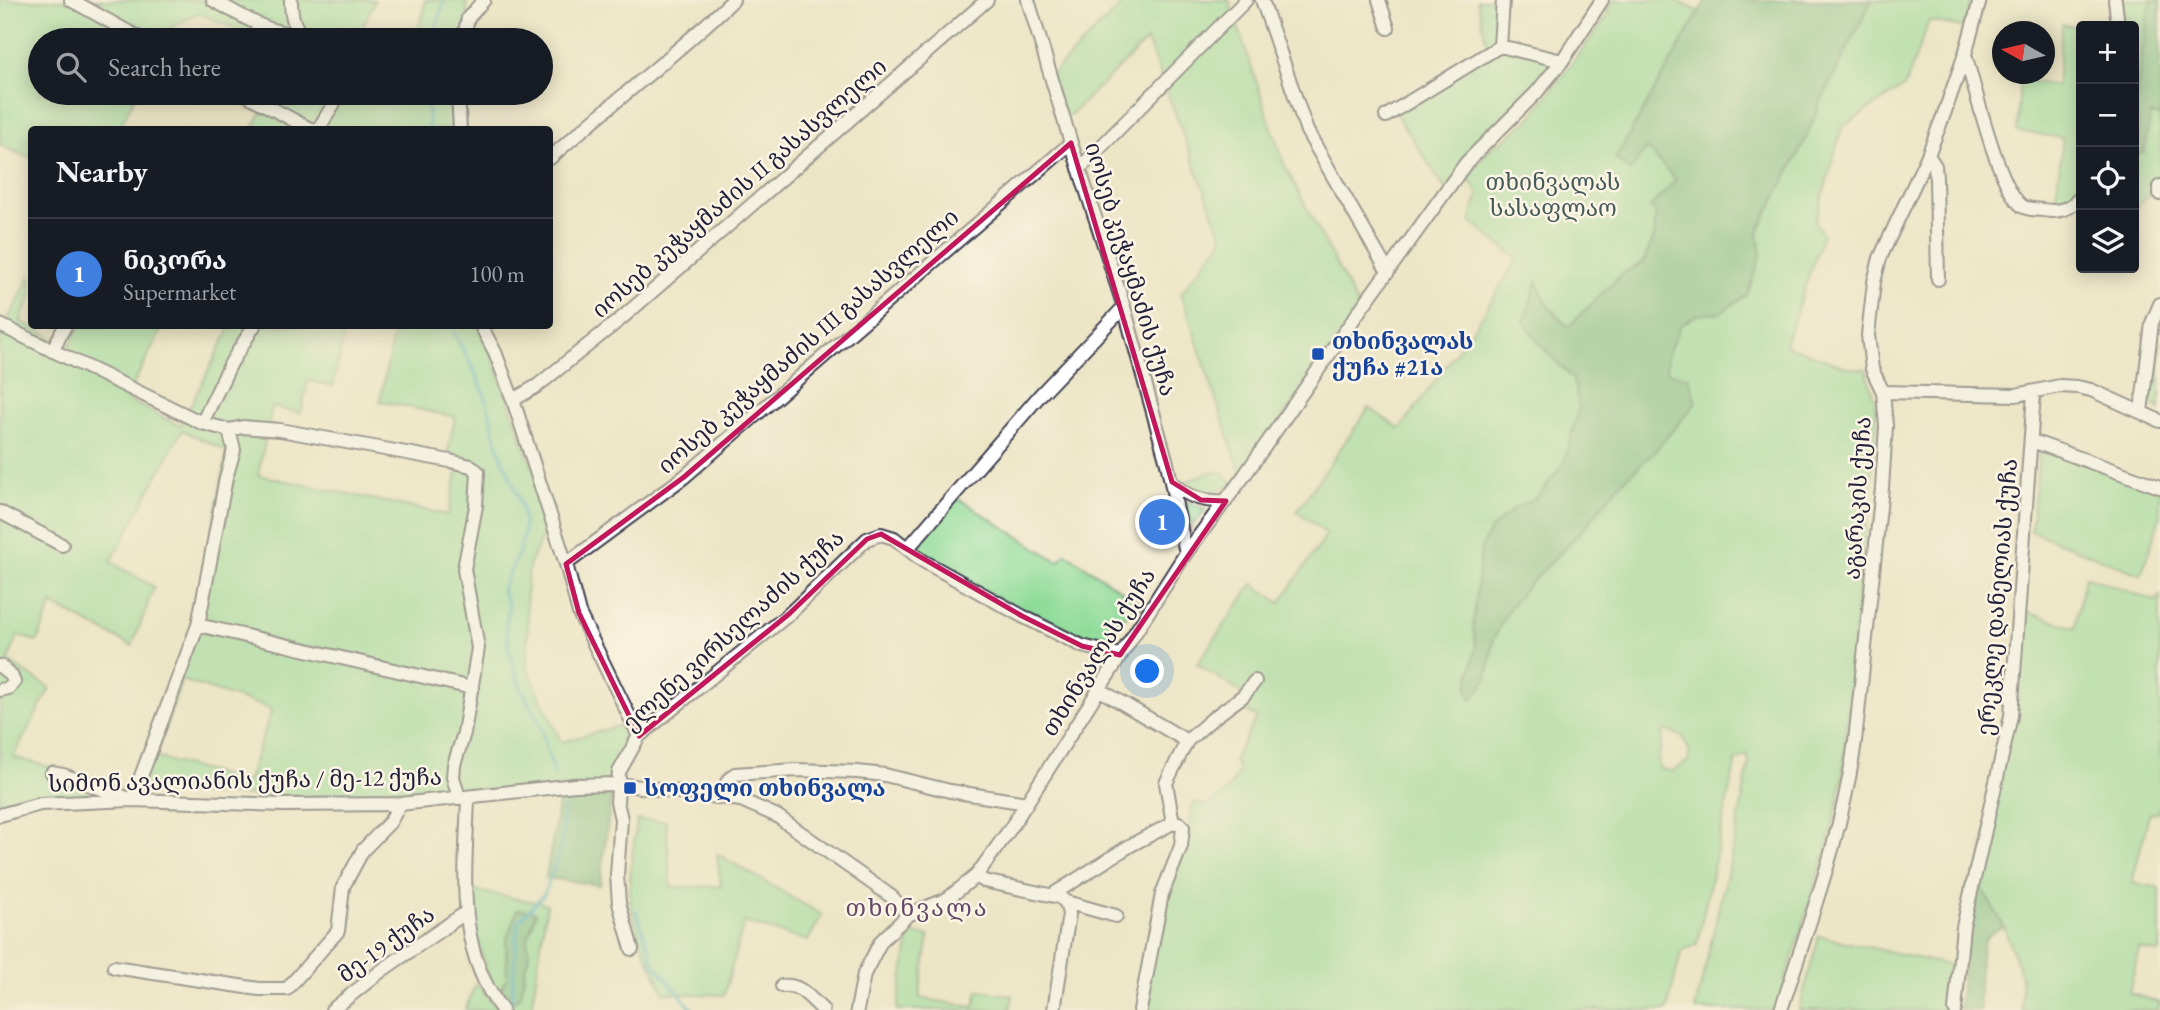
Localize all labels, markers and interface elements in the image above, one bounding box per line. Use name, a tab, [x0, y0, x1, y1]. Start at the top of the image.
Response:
north arrow	[1992, 21, 2055, 84]
map controls	[2076, 21, 2139, 273]
button: +	[2076, 21, 2139, 84]
search box	[28, 28, 553, 105]
icon: search	[52, 48, 90, 86]
text: Search here	[108, 50, 221, 84]
street label: იოსებ კეჭაყმაძის II გასასვლელი	[585, 51, 893, 325]
button: −	[2076, 84, 2139, 147]
street label: იოსებ კეჭაყმაძის ქუჩა	[1078, 138, 1184, 400]
button: locate	[2076, 147, 2139, 210]
text: Nearby	[56, 152, 148, 191]
park label: თხინვალას სასაფლაო	[1485, 167, 1621, 223]
street label: იოსებ კეჭაყმაძის III გასასვლელი	[651, 202, 965, 480]
button: layers	[2076, 210, 2139, 273]
text: ნიკორა	[123, 243, 227, 277]
text: 1	[73, 259, 85, 289]
text: 100 m	[469, 259, 525, 289]
text: Supermarket	[123, 277, 236, 307]
place label: თხინვალას ქუჩა #21ა	[1332, 326, 1473, 382]
marker: თხინვალას ქუჩა #21ა	[1310, 346, 1326, 362]
street label: აგარაკის ქუჩა	[1836, 415, 1878, 581]
street label: ერეკლე დანელიას ქუჩა	[1970, 457, 2024, 737]
pin: 1	[1139, 496, 1185, 548]
street label: ელენე ვირსელაძის ქუჩა	[616, 523, 850, 737]
street label: თხინვალას ქუჩა	[1034, 562, 1162, 742]
your location	[1130, 654, 1164, 688]
street label: სიმონ ავალიანის ქუჩა / მე-12 ქუჩა	[48, 762, 442, 798]
place label: სოფელი თხინვალა	[644, 773, 886, 803]
marker: სოფელი თხინვალა	[622, 780, 638, 796]
district label: თხინვალა	[845, 892, 989, 923]
street label: მე-19 ქუჩა	[332, 899, 440, 989]

